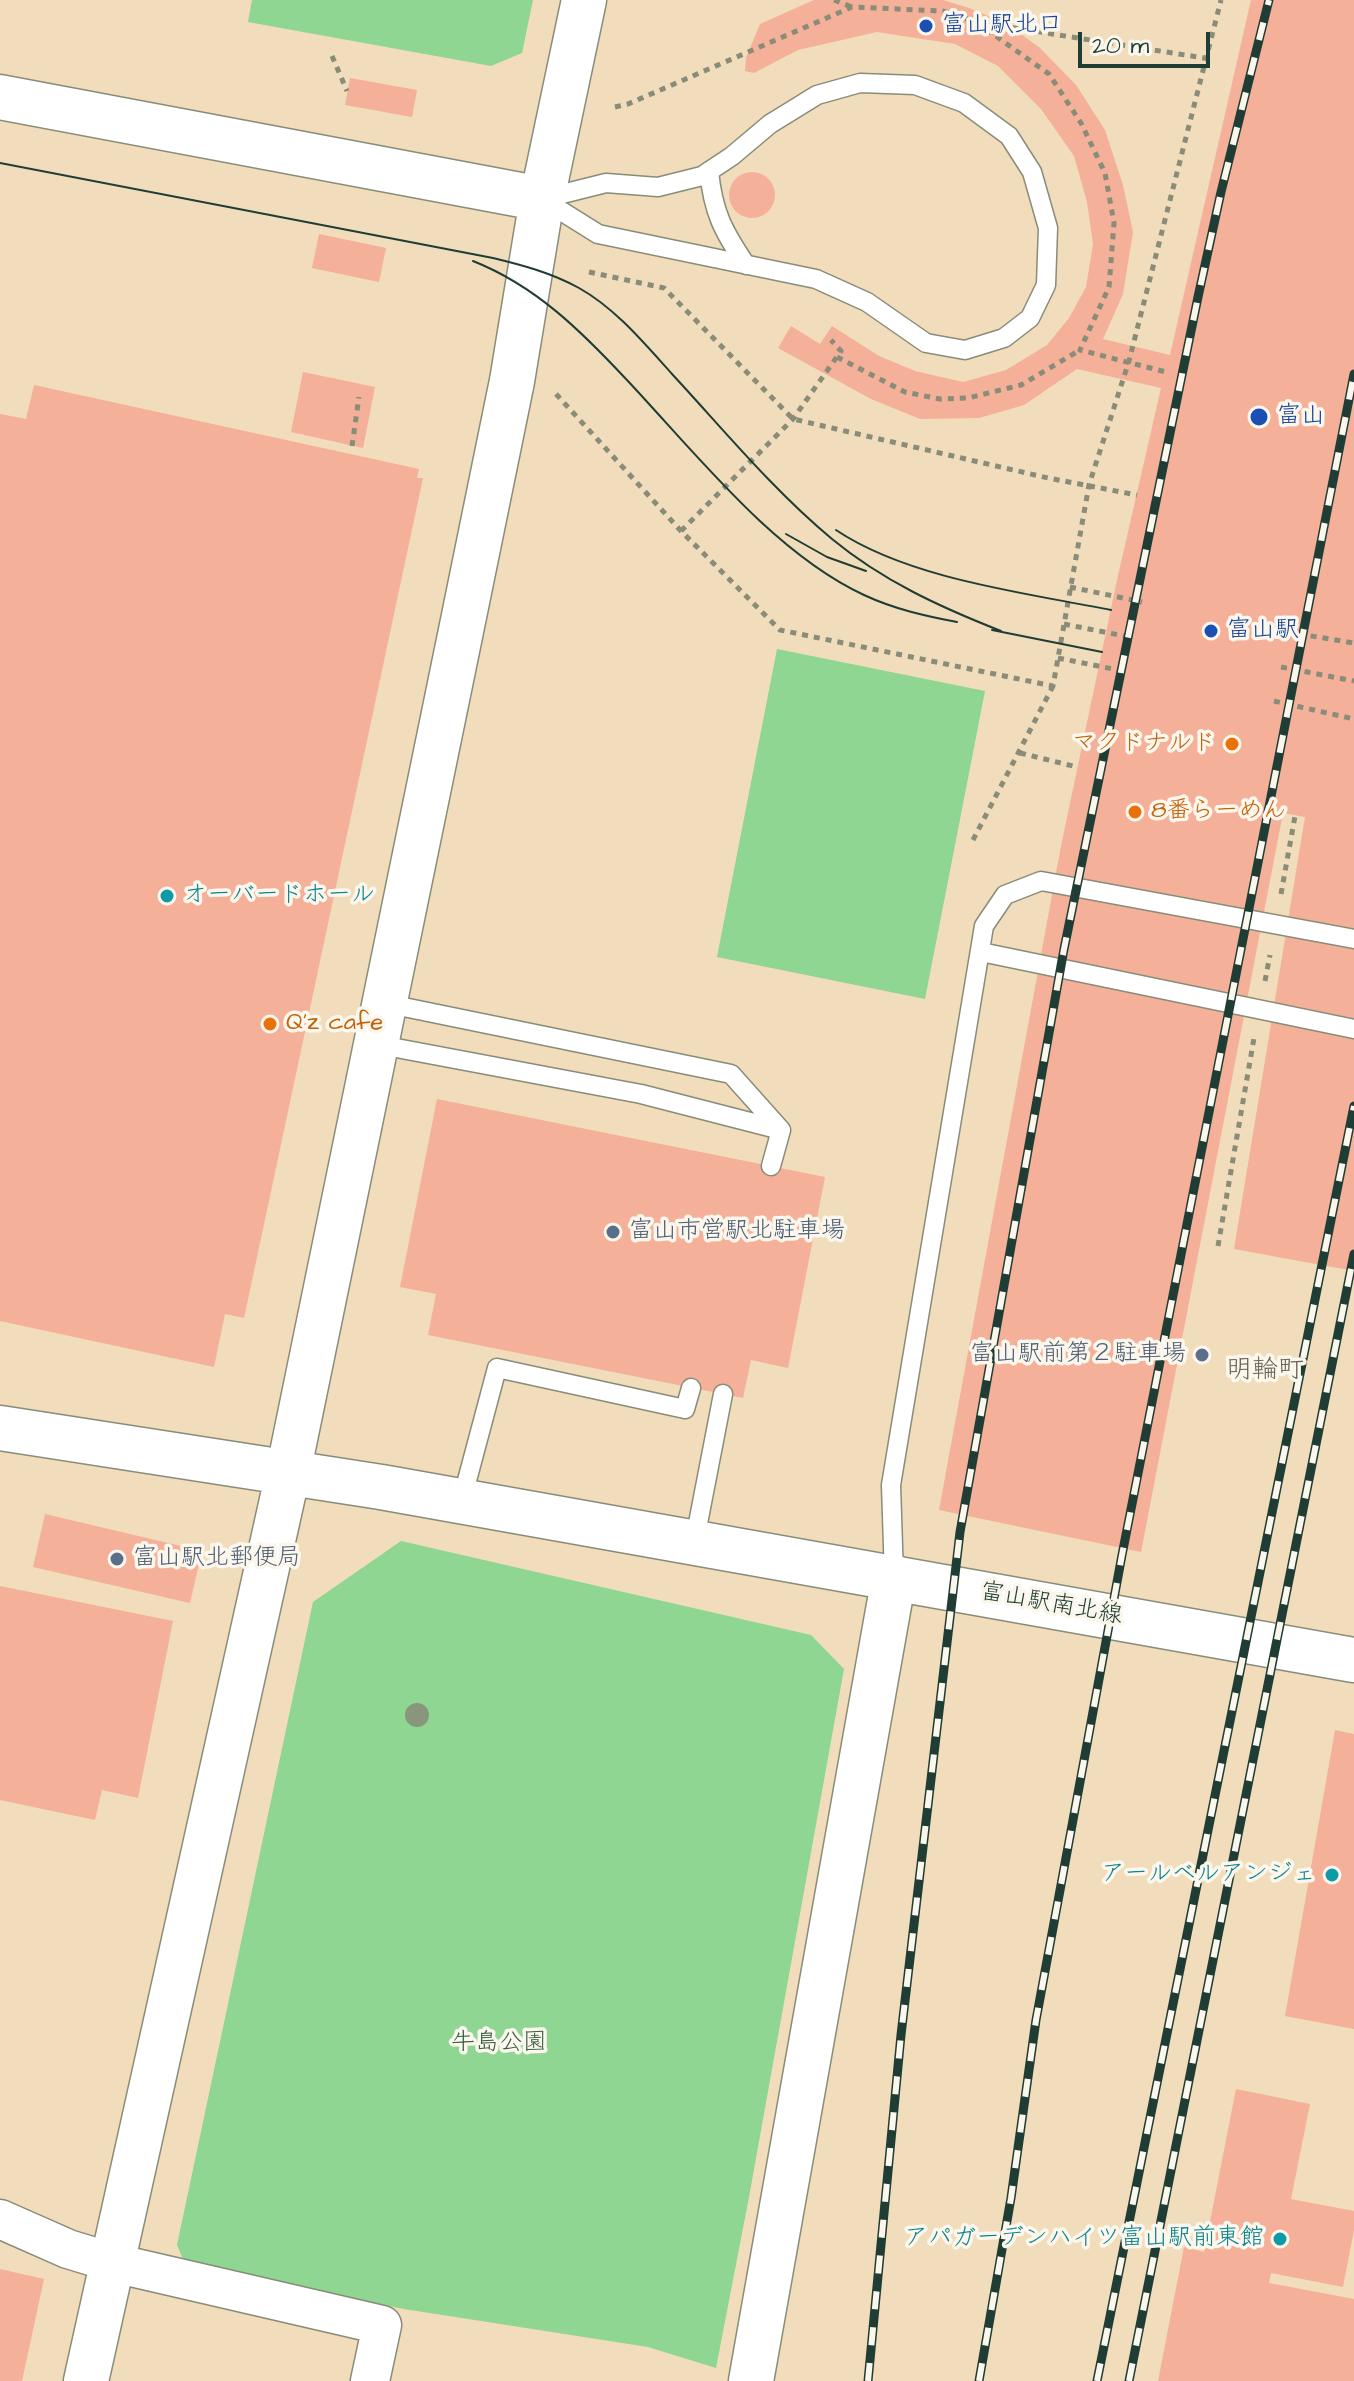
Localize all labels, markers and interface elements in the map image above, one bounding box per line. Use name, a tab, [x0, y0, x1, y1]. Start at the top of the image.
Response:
place label: 富山駅北口	[942, 12, 1062, 40]
scale bar	[1082, 16, 1214, 66]
marker: 富山駅北口	[917, 17, 935, 35]
text: 20 m	[1092, 29, 1149, 63]
place label: 富山	[1277, 403, 1325, 431]
marker: 富山	[1248, 406, 1270, 428]
place label: 富山駅	[1227, 617, 1299, 645]
marker: 富山駅	[1202, 622, 1220, 640]
place label: マクドナルド	[1072, 730, 1216, 758]
marker: マクドナルド	[1223, 735, 1241, 753]
place label: 8番らーめん	[1151, 798, 1287, 826]
marker: 8番らーめん	[1126, 803, 1144, 821]
place label: オーバードホール	[183, 882, 375, 910]
marker: オーバードホール	[158, 887, 176, 905]
place label: Q’z cafe	[286, 1010, 383, 1038]
marker: Q’z cafe	[261, 1015, 279, 1033]
place label: 富山市営駅北駐車場	[629, 1218, 845, 1246]
marker: 富山市営駅北駐車場	[604, 1223, 622, 1241]
place label: 富山駅前第２駐車場	[970, 1341, 1186, 1369]
marker: 富山駅前第２駐車場	[1193, 1346, 1211, 1364]
district label: 明輪町	[1226, 1356, 1304, 1388]
place label: 富山駅北郵便局	[133, 1545, 301, 1573]
marker: 富山駅北郵便局	[108, 1550, 126, 1568]
street label: 富山駅南北線	[978, 1578, 1124, 1632]
place label: アールベルアンジェ	[1101, 1861, 1316, 1889]
marker: アールベルアンジェ	[1323, 1866, 1341, 1884]
park label: 牛島公園	[451, 2030, 547, 2058]
place label: アパガーデンハイツ富山駅前東館	[904, 2225, 1264, 2253]
marker: アパガーデンハイツ富山駅前東館	[1271, 2230, 1289, 2248]

